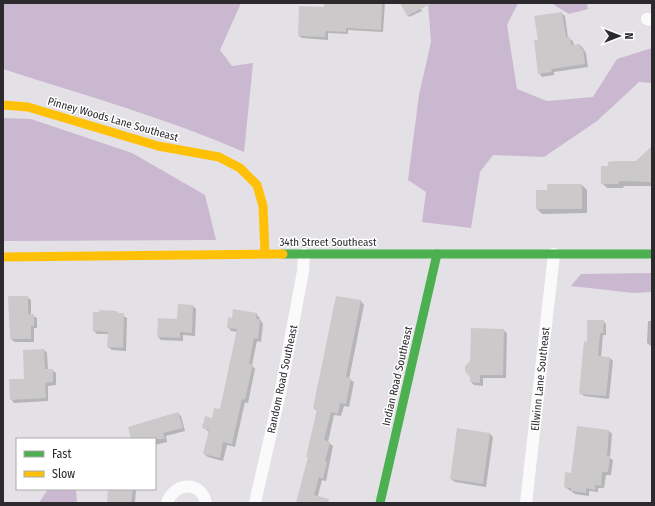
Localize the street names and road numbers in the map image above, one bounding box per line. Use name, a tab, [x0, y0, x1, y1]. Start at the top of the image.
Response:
street label: Pinney Woods Lane Southeast	[46, 95, 180, 144]
street label: 34th Street Southeast	[279, 236, 377, 249]
street label: Random Road Southeast	[265, 323, 300, 435]
street label: Indian Road Southeast	[380, 325, 415, 427]
street label: Ellwinn Lane Southeast	[529, 326, 552, 432]

